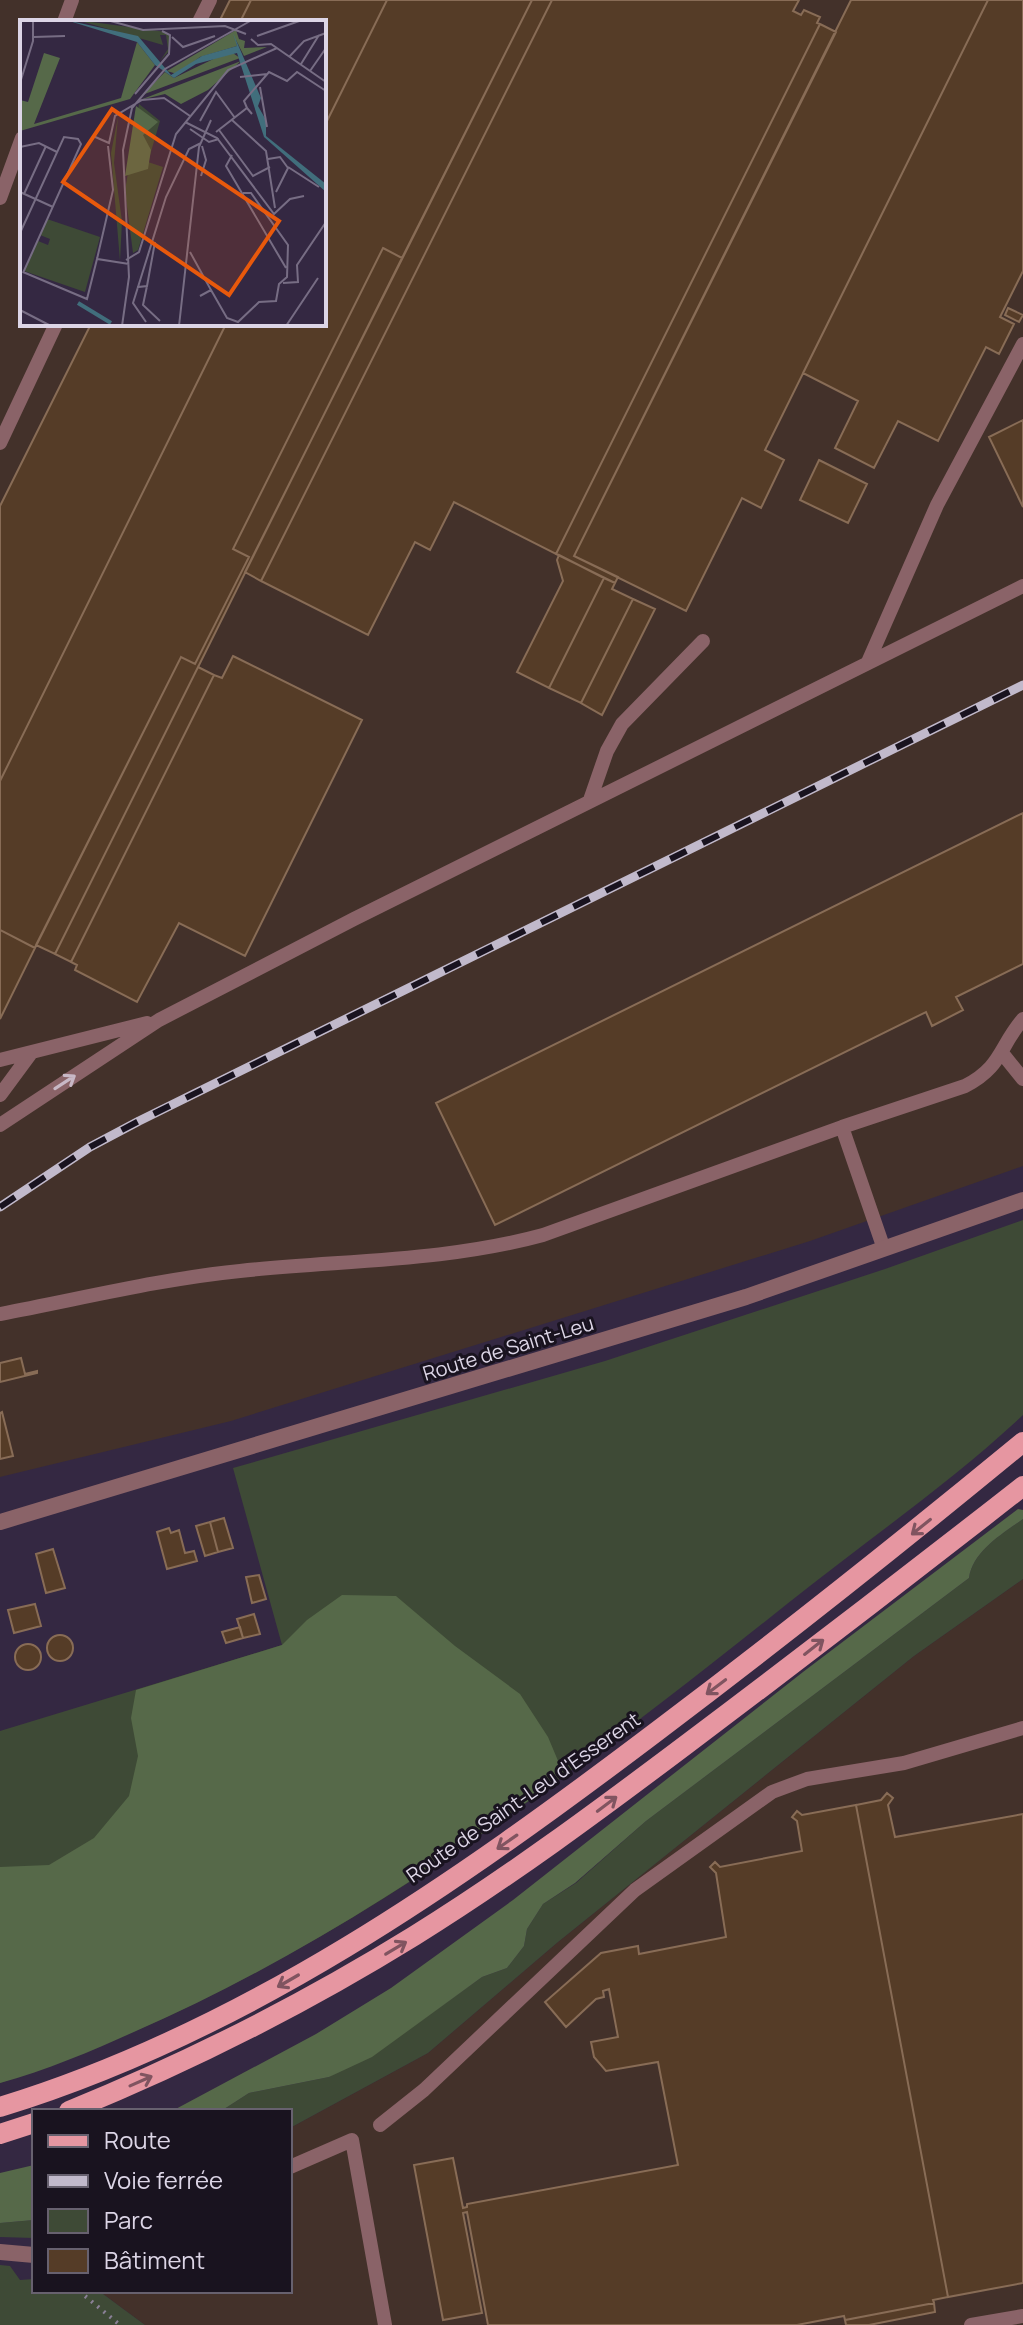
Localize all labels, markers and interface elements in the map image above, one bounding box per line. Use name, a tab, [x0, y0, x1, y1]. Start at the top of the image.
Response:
inset map	[20, 20, 326, 326]
one-way arrow	[54, 1074, 76, 1090]
street label: Route de Saint-Leu	[419, 1309, 597, 1387]
one-way arrow	[911, 1518, 932, 1535]
one-way arrow	[803, 1639, 824, 1656]
one-way arrow	[706, 1678, 727, 1695]
street label: Route de Saint-Leu d'Esserent	[401, 1706, 645, 1888]
one-way arrow	[596, 1796, 617, 1813]
one-way arrow	[497, 1834, 519, 1850]
one-way arrow	[384, 1939, 407, 1955]
one-way arrow	[276, 1974, 300, 1989]
one-way arrow	[128, 2073, 153, 2088]
legend	[32, 2109, 292, 2293]
text: Route	[104, 2123, 171, 2156]
text: Voie ferrée	[104, 2163, 223, 2196]
text: Parc	[104, 2203, 153, 2236]
text: Bâtiment	[104, 2243, 205, 2276]

